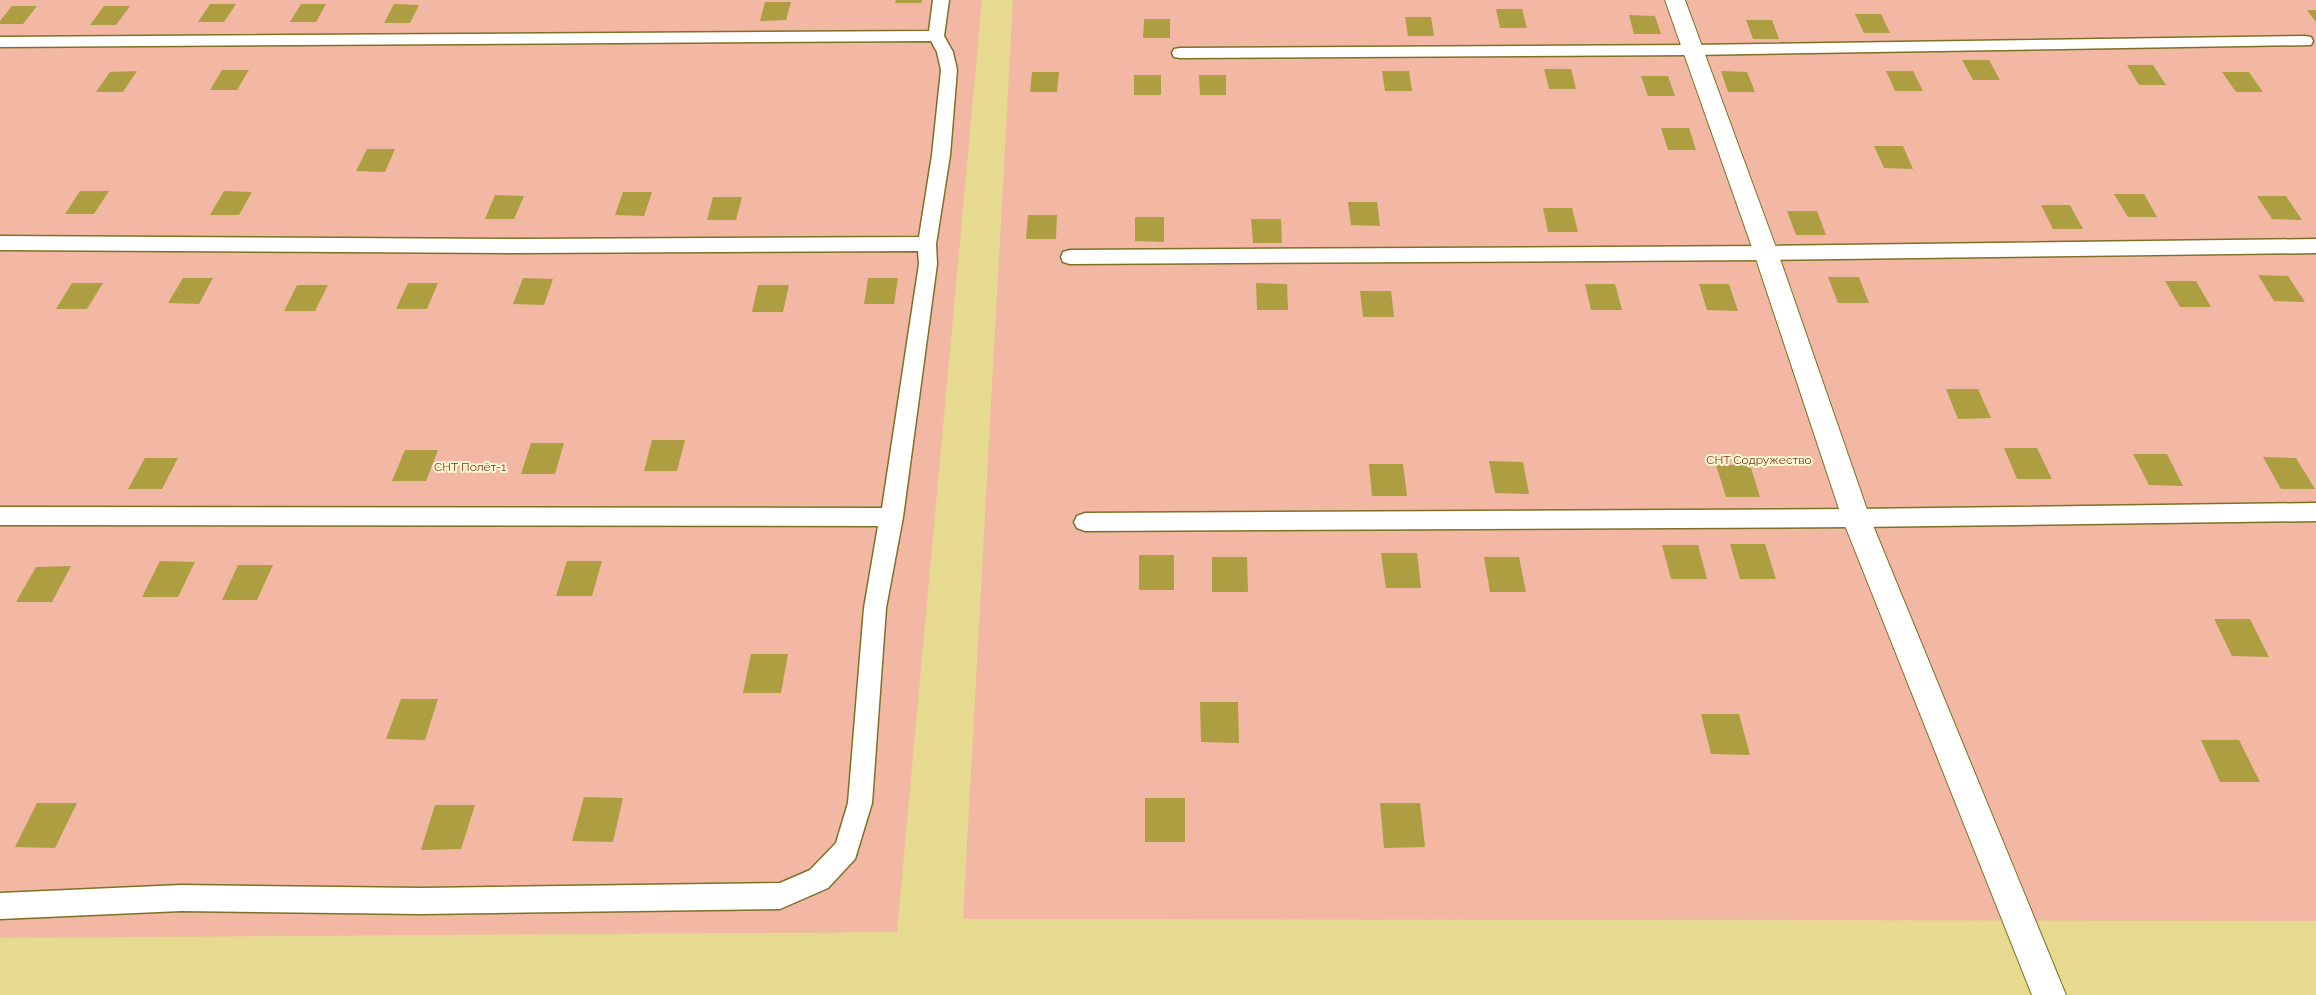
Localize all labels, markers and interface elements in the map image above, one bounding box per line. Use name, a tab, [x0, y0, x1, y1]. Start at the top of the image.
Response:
park label: СНТ Содружество	[1706, 453, 1812, 467]
park label: СНТ Полёт-1	[434, 460, 506, 474]

